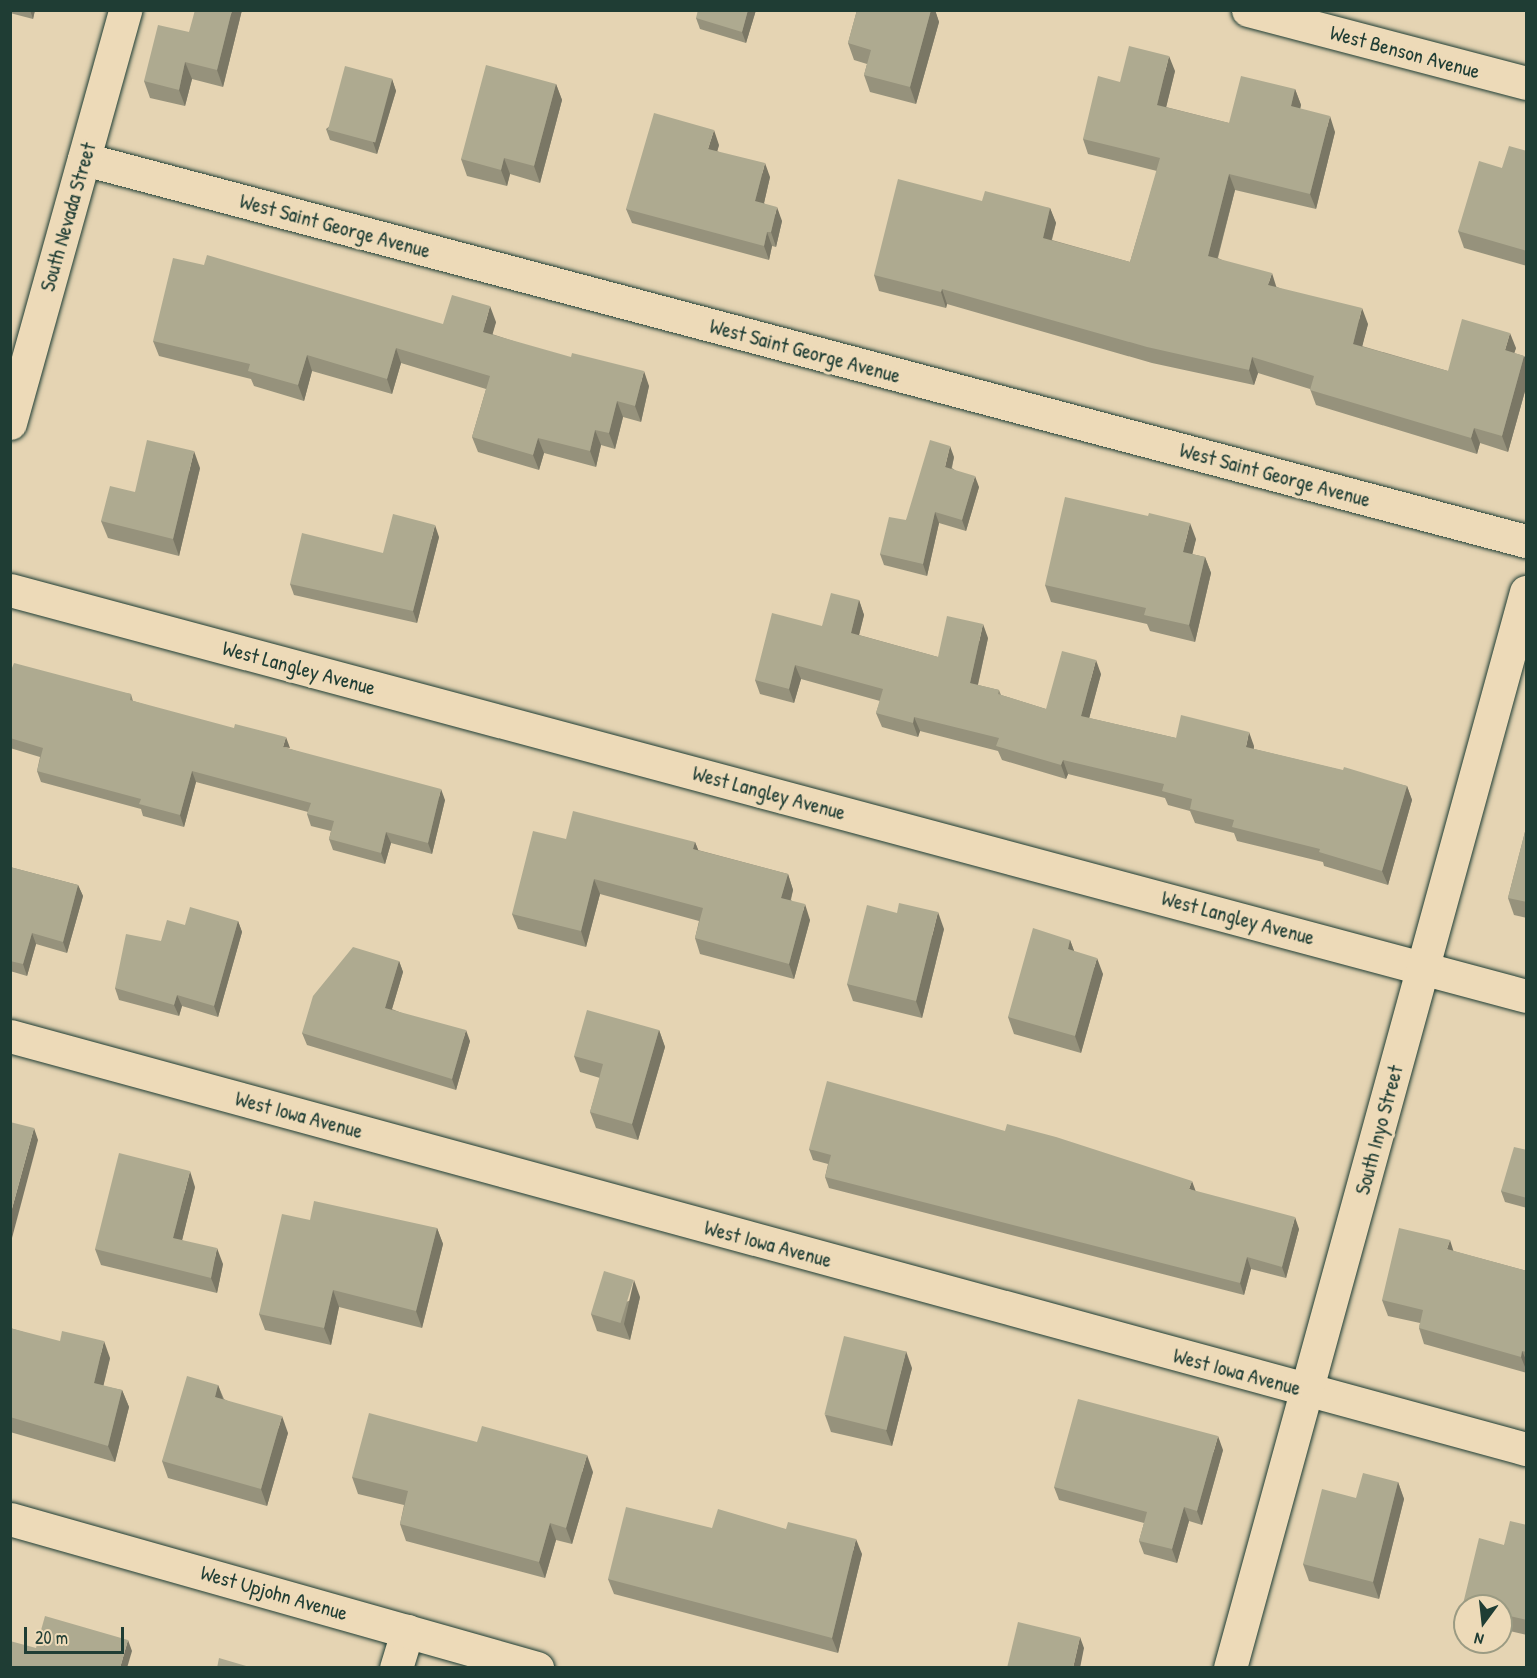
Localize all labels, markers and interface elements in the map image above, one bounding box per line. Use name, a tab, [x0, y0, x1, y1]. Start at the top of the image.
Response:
street label: West Benson Avenue	[1327, 20, 1483, 84]
street label: South Nevada Street	[35, 140, 101, 294]
street label: West Saint George Avenue	[237, 188, 433, 264]
street label: West Saint George Avenue	[707, 313, 903, 389]
street label: West Saint George Avenue	[1177, 437, 1373, 513]
street label: West Langley Avenue	[220, 635, 378, 701]
street label: West Langley Avenue	[690, 760, 848, 826]
street label: West Langley Avenue	[1159, 885, 1317, 951]
street label: South Inyo Street	[1350, 1063, 1408, 1197]
street label: West Iowa Avenue	[233, 1086, 365, 1144]
street label: West Iowa Avenue	[702, 1215, 834, 1273]
street label: West Iowa Avenue	[1171, 1343, 1303, 1401]
street label: West Upjohn Avenue	[198, 1560, 350, 1626]
north arrow	[1453, 1594, 1513, 1654]
scale bar	[27, 1615, 128, 1653]
text: 20 m	[35, 1625, 68, 1650]
text: N	[1472, 1628, 1486, 1651]

